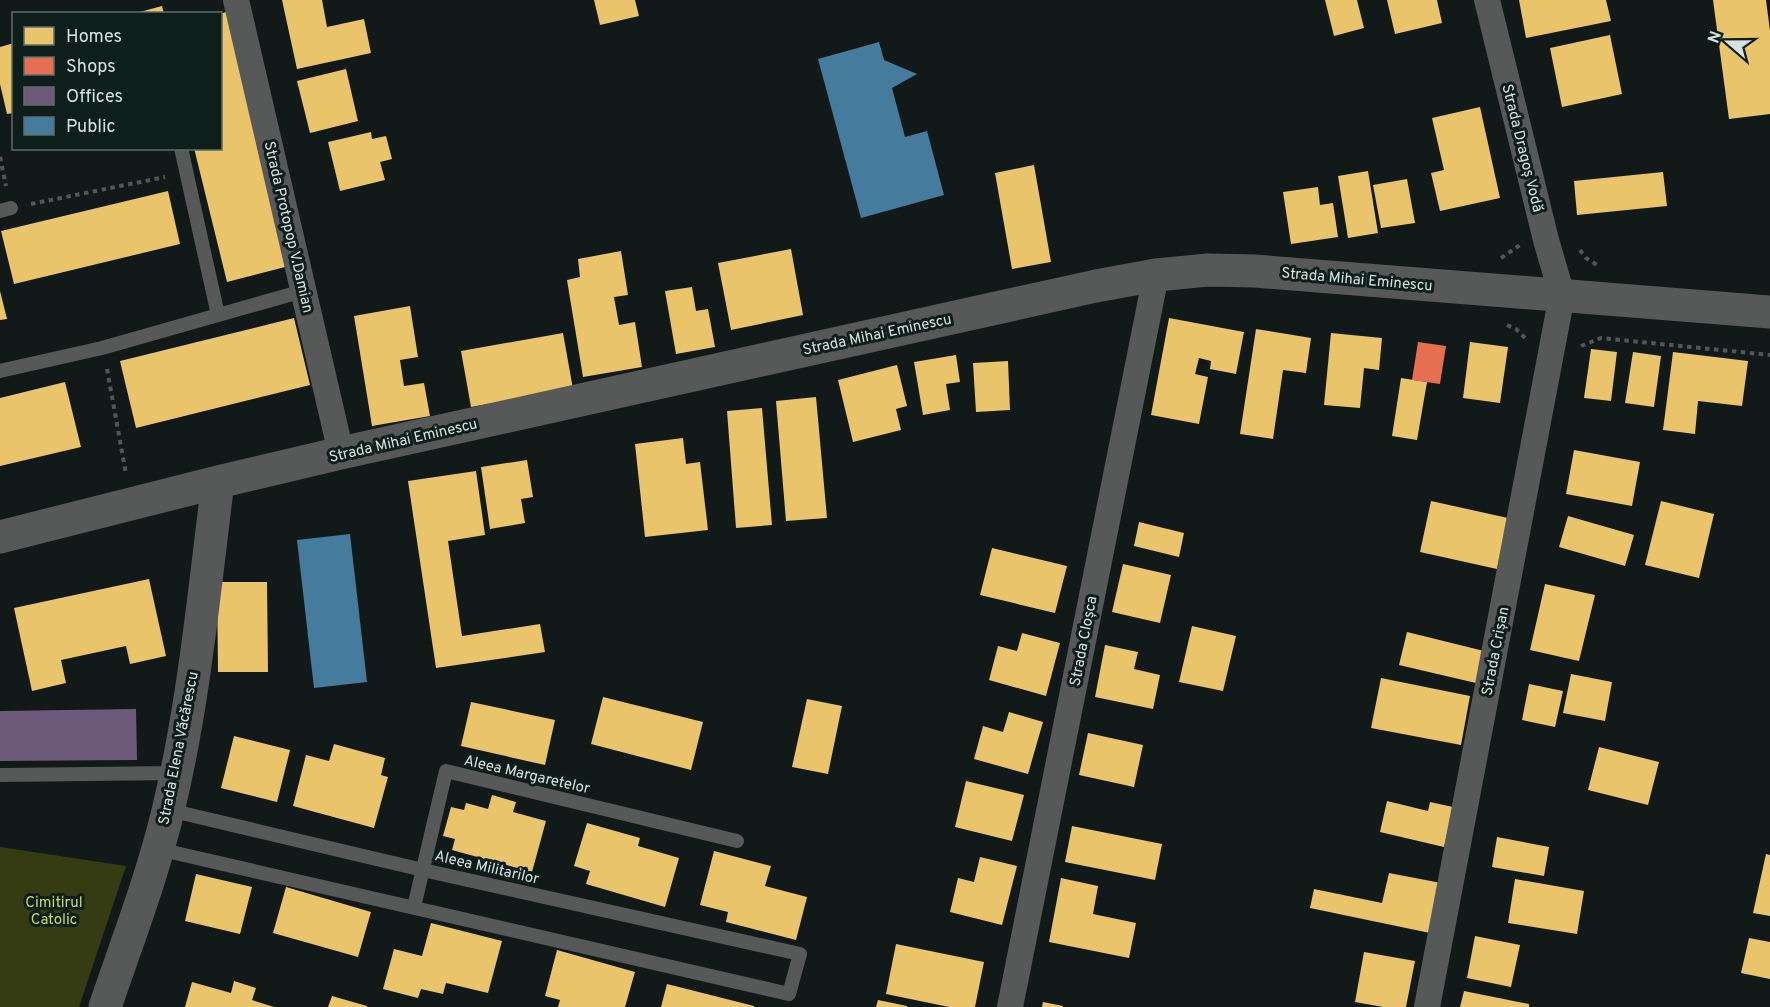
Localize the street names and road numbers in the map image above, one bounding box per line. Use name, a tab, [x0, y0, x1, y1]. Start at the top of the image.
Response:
street label: Strada Dragoș Vodă	[1496, 82, 1547, 214]
street label: Strada Protopop V.Damian	[259, 140, 317, 315]
street label: Strada Mihai Eminescu	[1280, 264, 1433, 297]
street label: Strada Mihai Eminescu	[801, 310, 953, 361]
street label: Strada Mihai Eminescu	[327, 415, 479, 468]
street label: Strada Cloșca	[1066, 595, 1103, 688]
street label: Strada Crișan	[1479, 605, 1514, 697]
street label: Strada Elena Văcărescu	[155, 670, 204, 827]
street label: Aleea Margaretelor	[462, 752, 592, 799]
street label: Aleea Militarilor	[433, 847, 541, 890]

